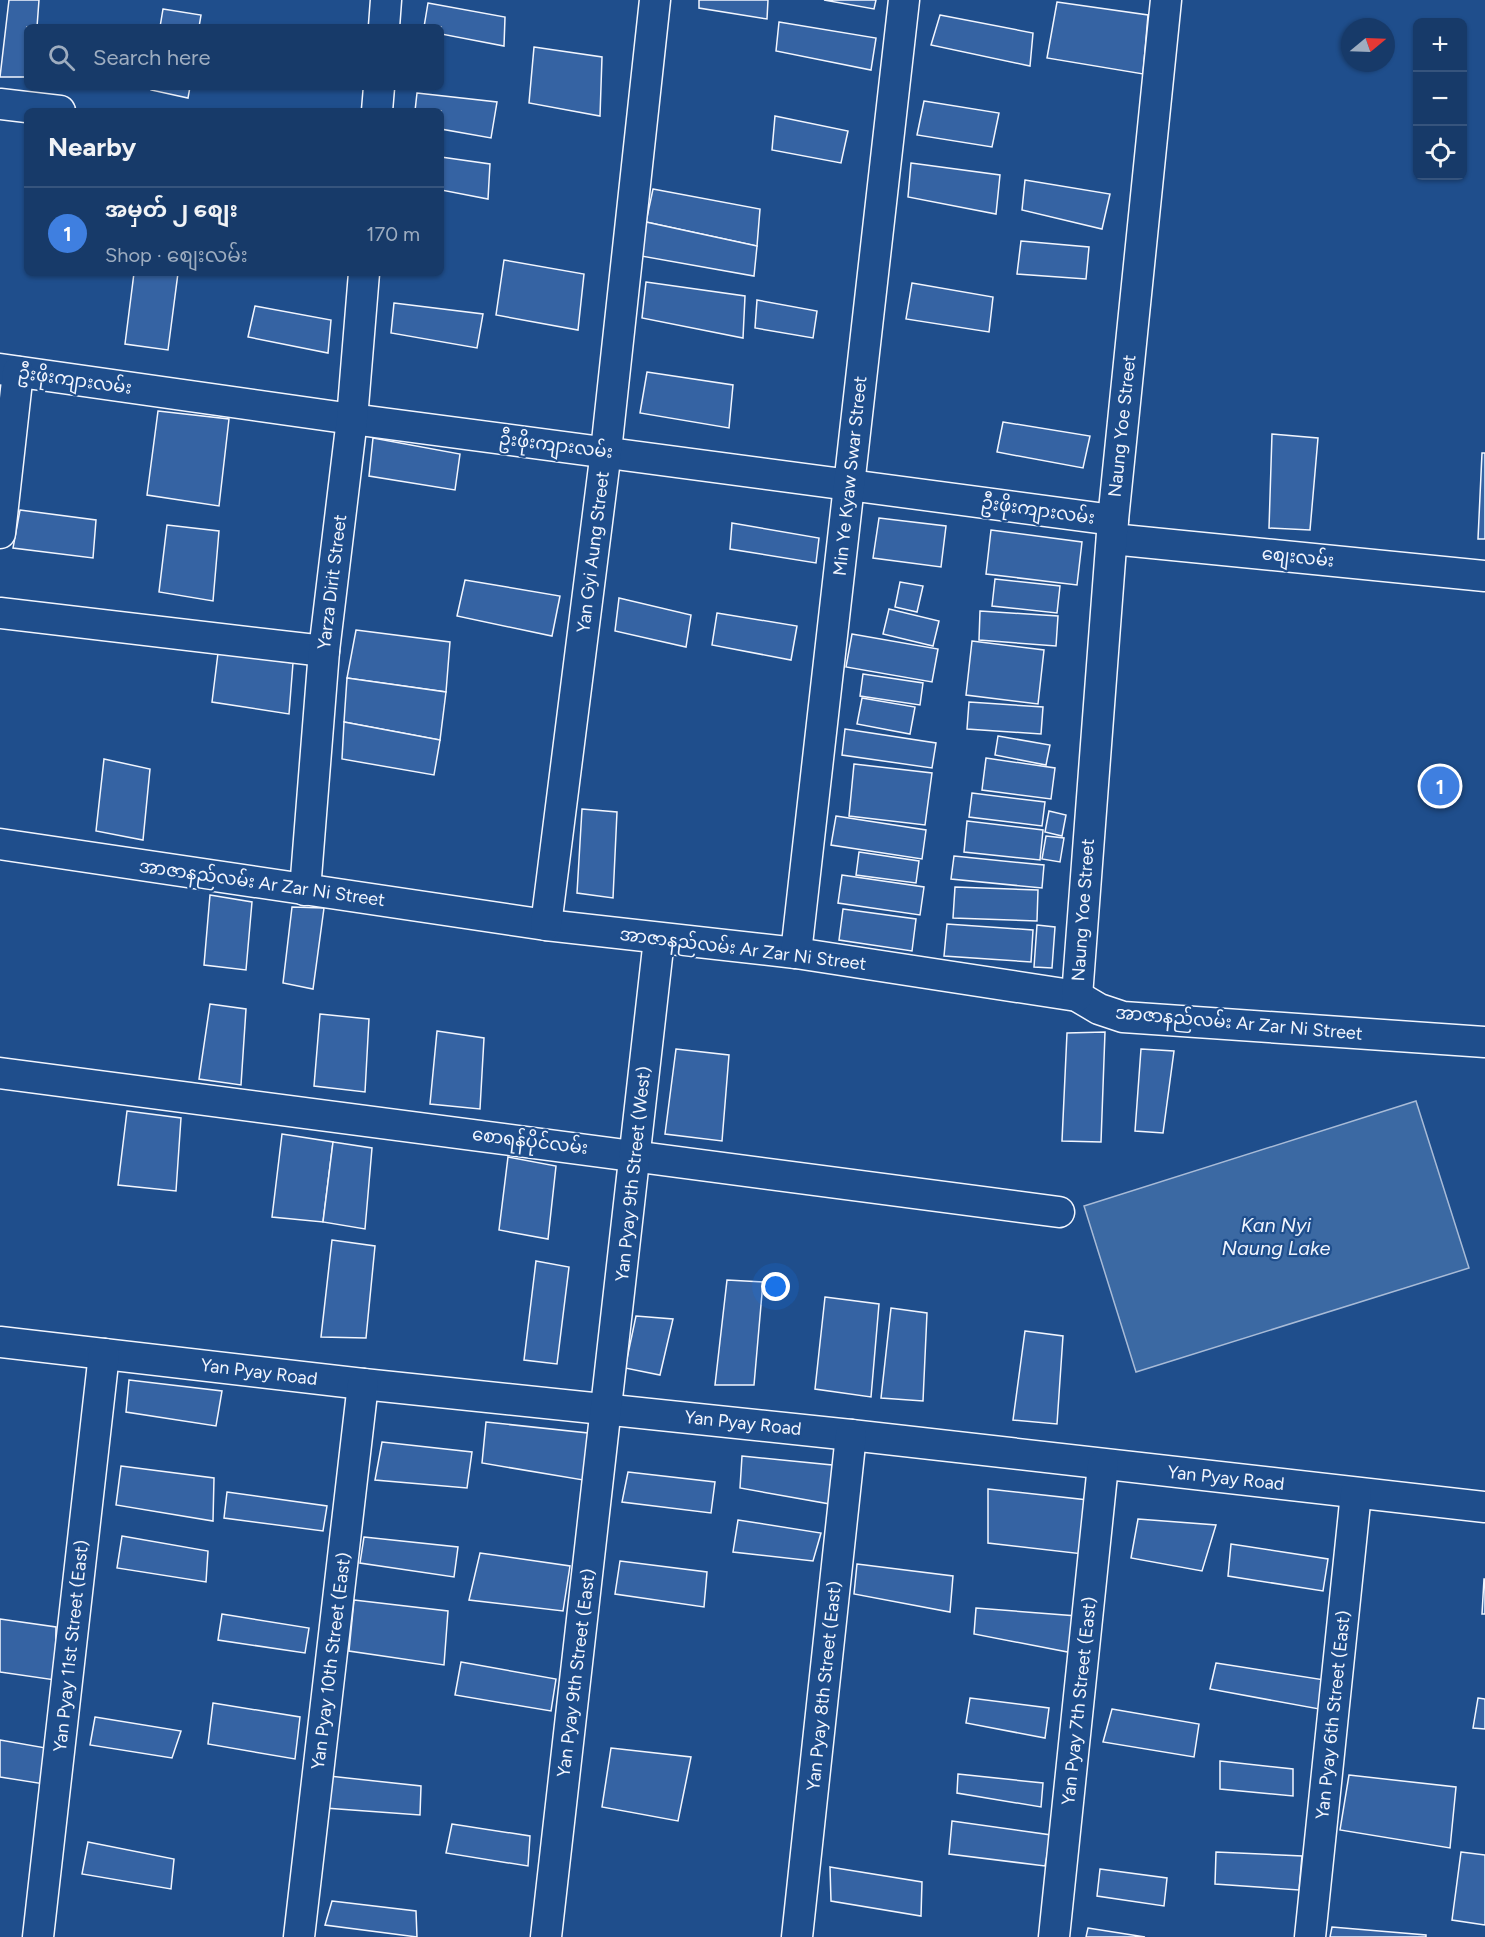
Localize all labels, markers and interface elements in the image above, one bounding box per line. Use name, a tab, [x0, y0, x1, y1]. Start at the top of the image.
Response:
north arrow	[1341, 18, 1395, 72]
map controls	[1413, 18, 1467, 180]
button: +	[1413, 18, 1467, 72]
search box	[24, 24, 444, 90]
icon: search	[45, 41, 78, 74]
text: Search here	[93, 44, 211, 71]
button: −	[1413, 72, 1467, 126]
button: locate	[1413, 126, 1467, 180]
text: Nearby	[48, 131, 136, 163]
text: အမှတ် ၂ စျေး	[105, 196, 238, 223]
text: 1	[63, 222, 72, 246]
text: 170 m	[366, 222, 420, 246]
text: Shop · စျေးလမ်း	[105, 243, 248, 267]
street label: Naung Yoe Street	[1104, 353, 1140, 498]
street label: ဦးဖိုးကျားလမ်း	[16, 358, 134, 403]
street label: Min Ye Kyaw Swar Street	[829, 375, 871, 577]
street label: ဦးဖိုးကျားလမ်း	[497, 424, 615, 467]
street label: Yan Gyi Aung Street	[572, 470, 614, 634]
street label: ဦးဖိုးကျားလမ်း	[979, 488, 1097, 533]
street label: Yarza Dirit Street	[313, 513, 351, 651]
street label: စျေးလမ်း	[1260, 540, 1336, 576]
pin: 1	[1420, 764, 1460, 808]
street label: Naung Yoe Street	[1067, 838, 1099, 982]
street label: အာဇာနည်လမ်း Ar Zar Ni Street	[137, 853, 387, 915]
street label: အာဇာနည်လမ်း Ar Zar Ni Street	[618, 921, 868, 979]
street label: အာဇာနည်လမ်း Ar Zar Ni Street	[1114, 999, 1364, 1049]
street label: Yan Pyay 9th Street (West)	[611, 1065, 655, 1283]
street label: စောရန်ပိုင်လမ်း	[470, 1120, 590, 1163]
water label: Kan Nyi Naung Lake	[1222, 1213, 1330, 1260]
your location	[761, 1272, 790, 1301]
street label: Yan Pyay Road	[199, 1354, 319, 1390]
street label: Yan Pyay Road	[683, 1406, 803, 1440]
street label: Yan Pyay Road	[1166, 1461, 1286, 1495]
street label: Yan Pyay 11st Street (East)	[49, 1539, 93, 1753]
street label: Yan Pyay 10th Street (East)	[307, 1551, 355, 1771]
street label: Yan Pyay 9th Street (East)	[552, 1567, 600, 1779]
street label: Yan Pyay 8th Street (East)	[802, 1580, 846, 1792]
street label: Yan Pyay 7th Street (East)	[1057, 1596, 1101, 1806]
street label: Yan Pyay 6th Street (East)	[1311, 1609, 1355, 1821]

